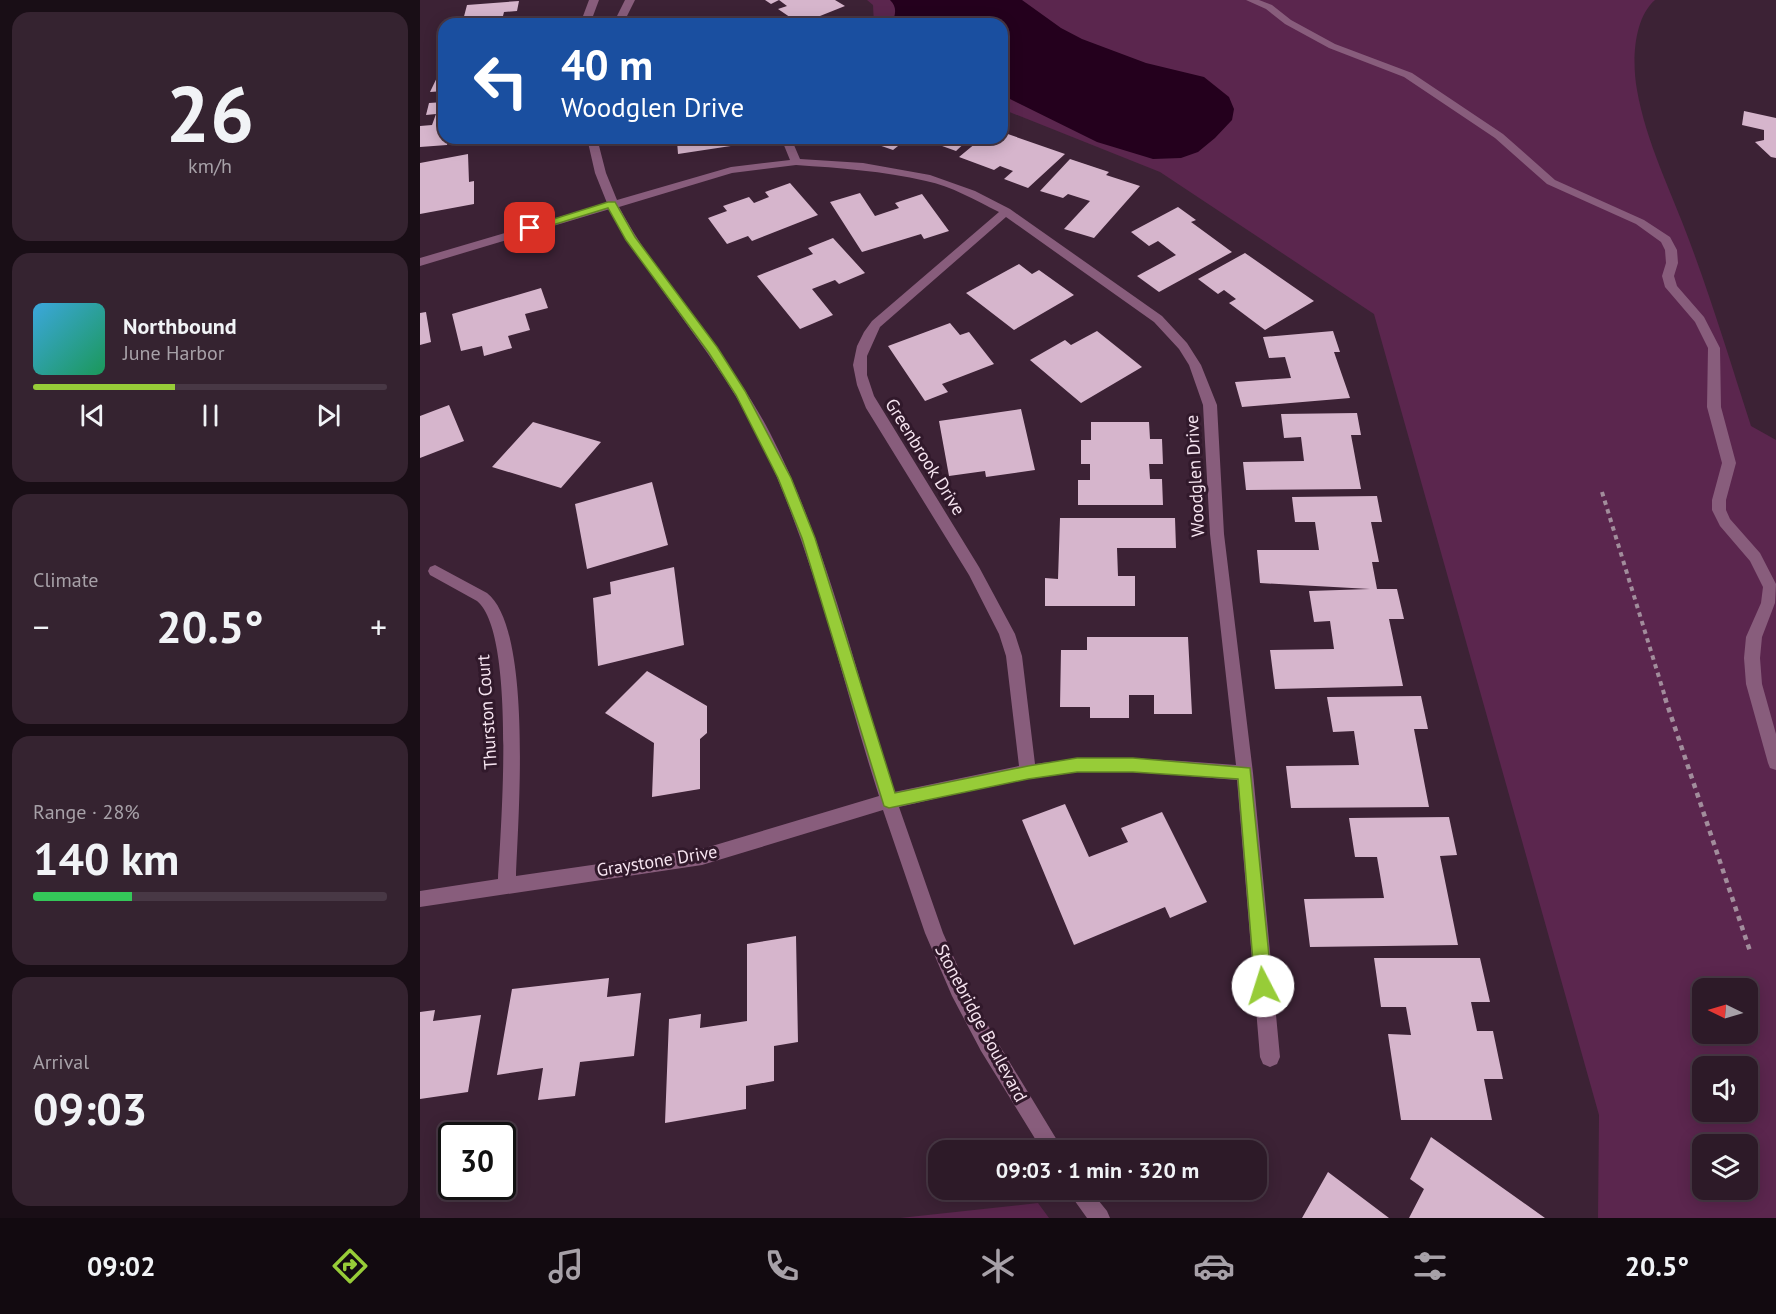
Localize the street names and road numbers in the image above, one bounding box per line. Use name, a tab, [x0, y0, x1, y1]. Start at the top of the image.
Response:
street label: Greenbrook Drive	[880, 394, 971, 519]
street label: Woodglen Drive	[1180, 414, 1209, 538]
street label: Thurston Court	[471, 654, 502, 770]
street label: Graystone Drive	[595, 840, 719, 881]
street label: Stonebridge Boulevard	[930, 940, 1033, 1106]

